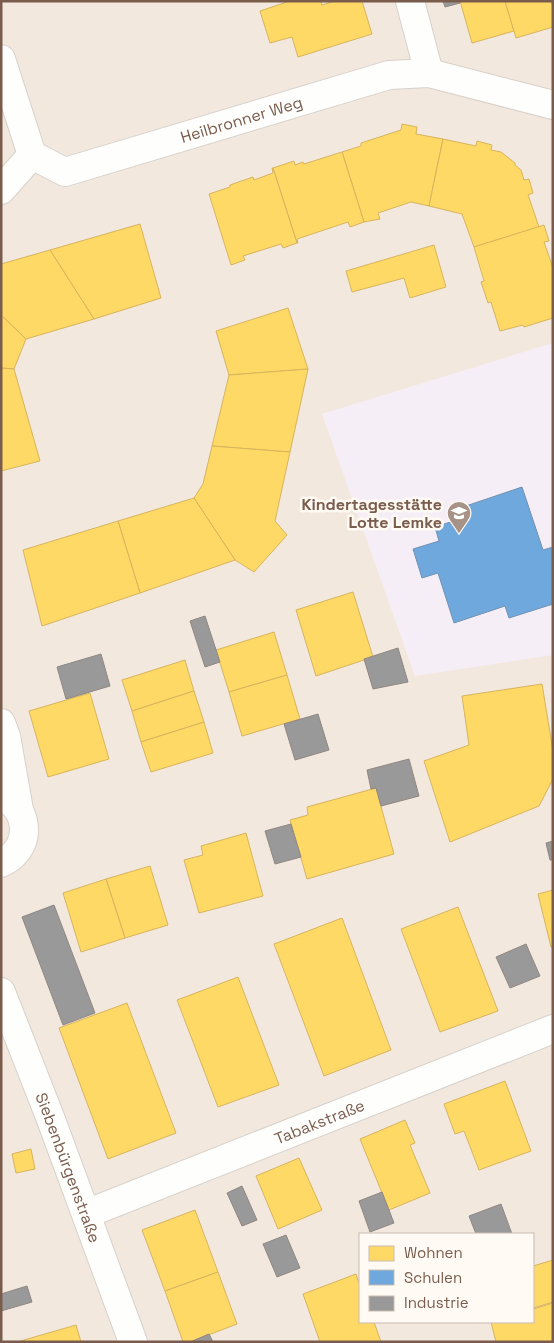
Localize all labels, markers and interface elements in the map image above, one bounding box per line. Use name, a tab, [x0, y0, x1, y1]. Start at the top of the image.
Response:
street label: Heilbronner Weg	[178, 91, 305, 147]
place label: Kindertagesstätte Lotte Lemke	[301, 494, 442, 533]
school or university icon: Kindertagesstätte Lotte Lemke	[446, 500, 472, 534]
street label: Siebenbürgenstraße	[31, 1089, 106, 1245]
street label: Tabakstraße	[271, 1094, 368, 1149]
legend	[359, 1233, 534, 1323]
text: Wohnen	[404, 1243, 463, 1262]
text: Schulen	[404, 1268, 462, 1287]
text: Industrie	[404, 1293, 469, 1312]

